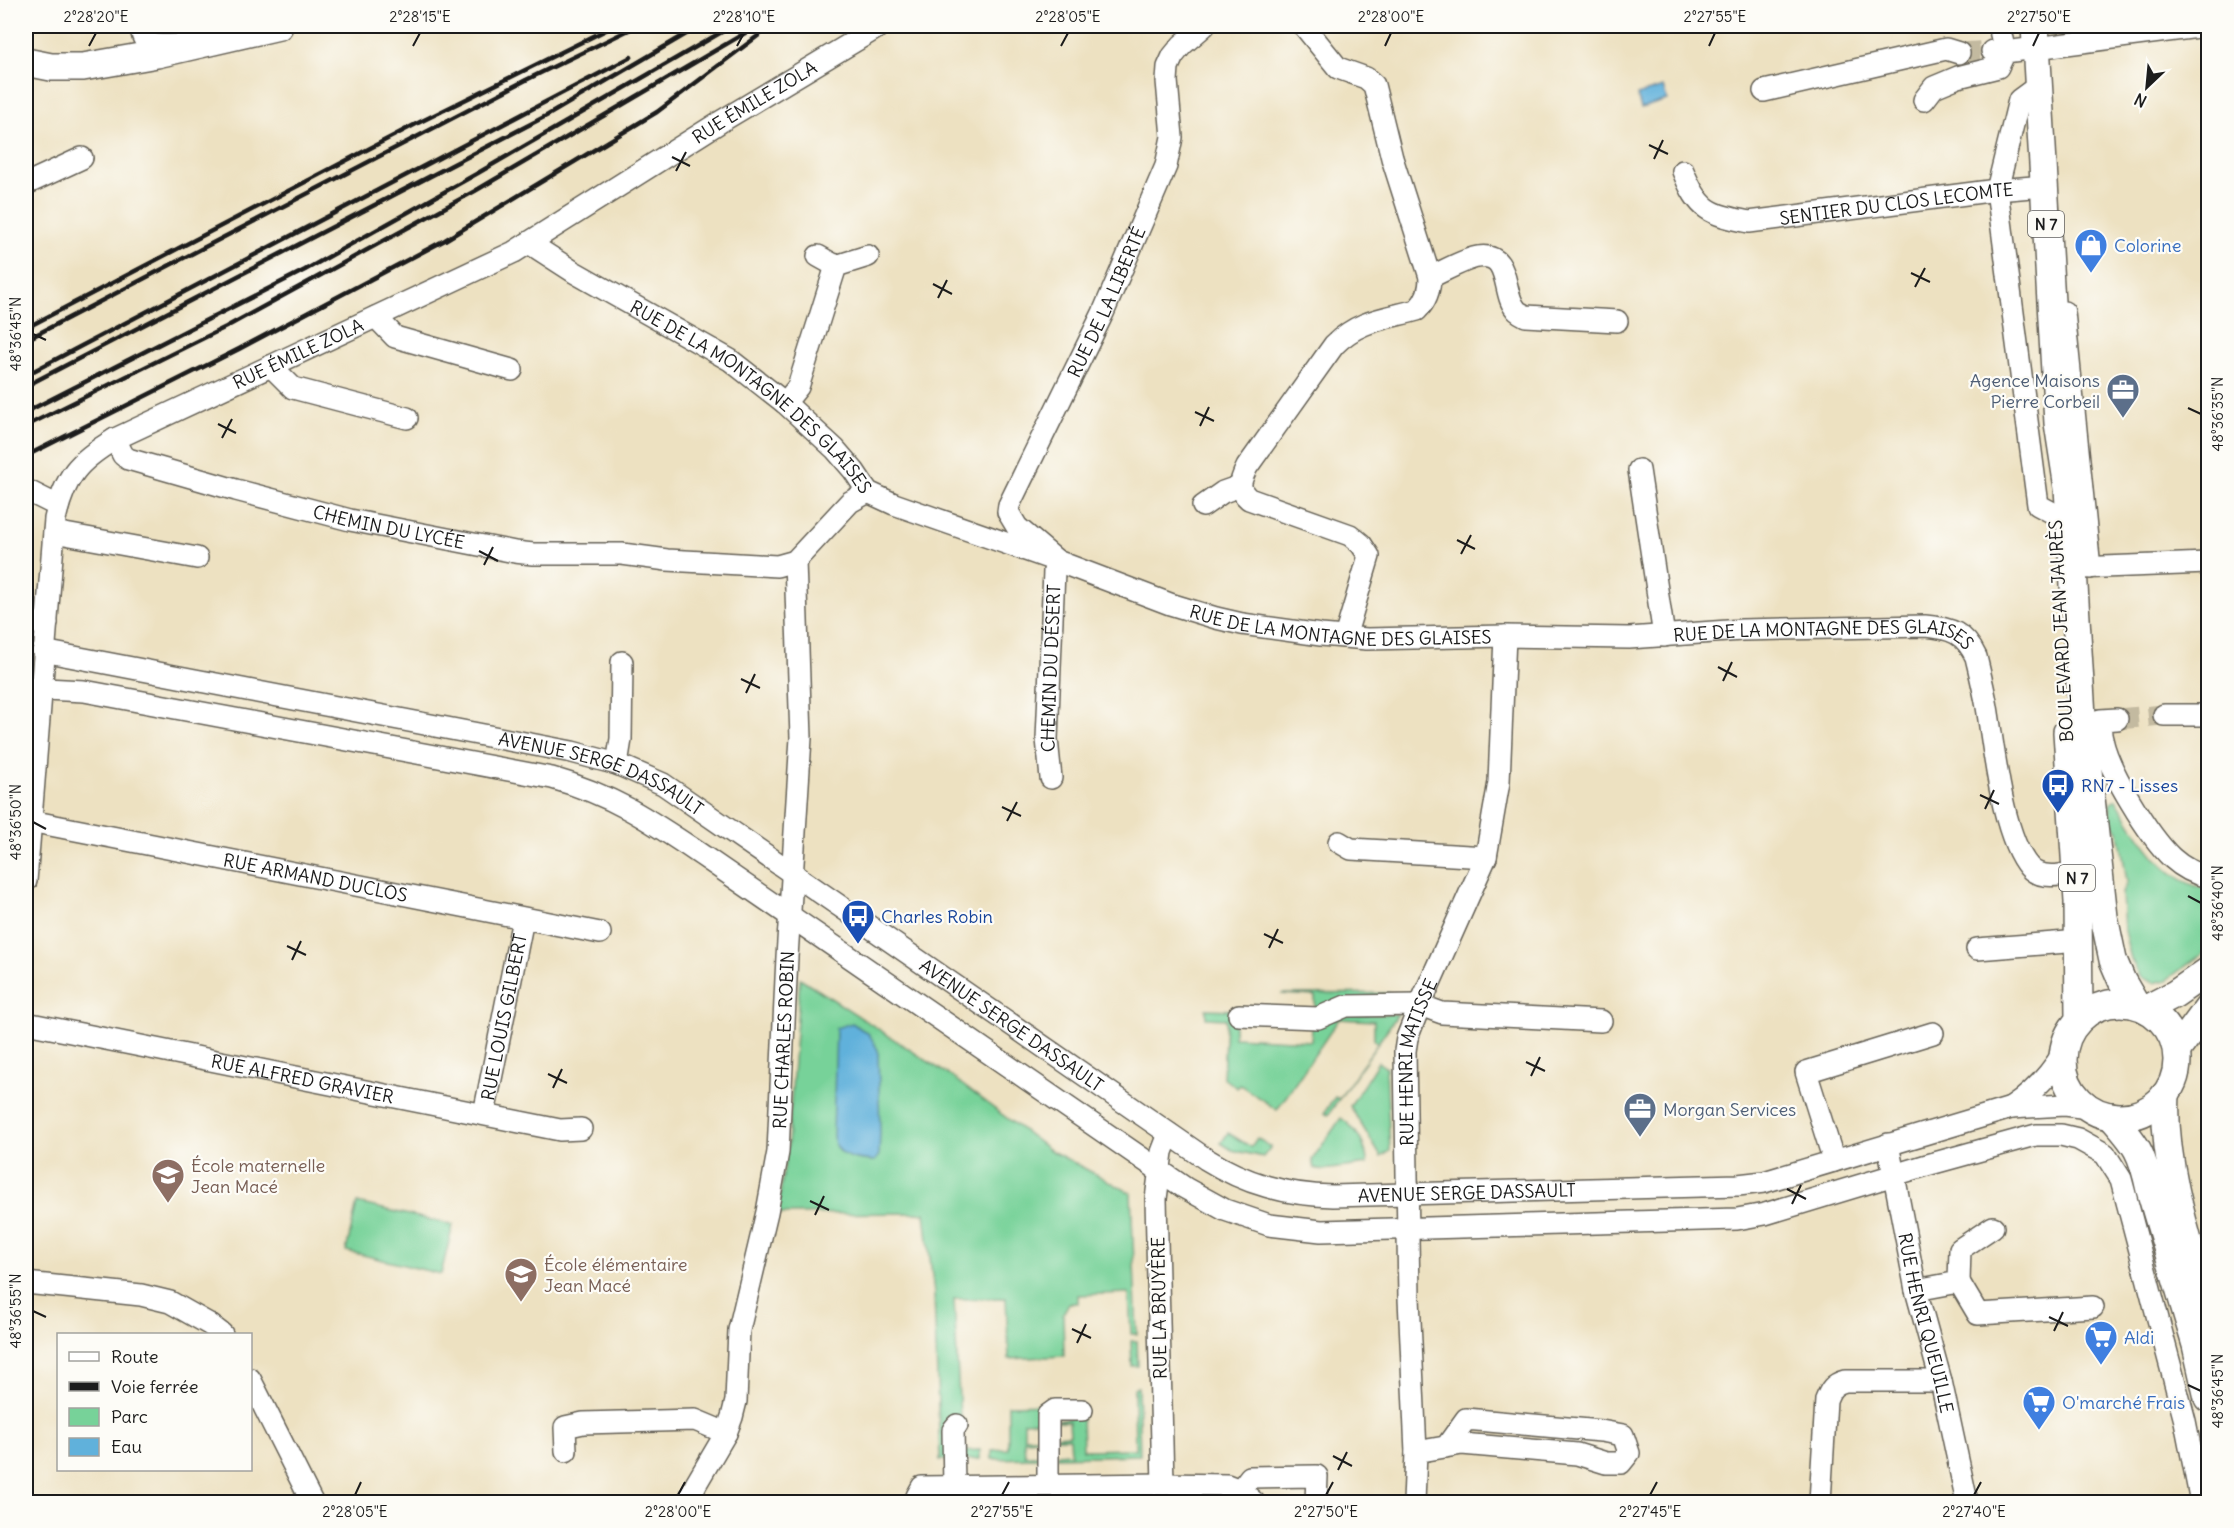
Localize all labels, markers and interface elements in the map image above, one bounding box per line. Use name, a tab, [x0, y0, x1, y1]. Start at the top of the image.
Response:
text: 2°28'20"E	[64, 7, 129, 26]
text: 2°28'15"E	[389, 7, 451, 26]
text: 2°28'10"E	[713, 7, 776, 26]
text: 2°28'05"E	[1035, 7, 1101, 26]
text: 2°28'00"E	[1358, 7, 1424, 26]
text: 2°27'55"E	[1684, 7, 1747, 26]
text: 2°27'50"E	[2007, 7, 2071, 26]
street label: RUE ÉMILE ZOLA	[688, 55, 821, 148]
north arrow	[2117, 57, 2177, 117]
text: N	[2131, 89, 2150, 112]
street label: SENTIER DU CLOS LECOMTE	[1778, 177, 2014, 229]
road number: N 7	[2028, 211, 2064, 237]
street label: RUE DE LA LIBERTÉ	[1062, 223, 1150, 381]
shop icon: Colorine	[2073, 227, 2109, 274]
place label: Colorine	[2114, 234, 2181, 257]
street label: RUE DE LA MONTAGNE DES GLAISES	[626, 295, 877, 498]
text: 48°36'45"N	[6, 297, 25, 371]
street label: RUE ÉMILE ZOLA	[229, 313, 367, 394]
place label: Agence Maisons Pierre Corbeil	[1970, 369, 2100, 413]
office icon: Agence Maisons Pierre Corbeil	[2105, 372, 2141, 419]
text: 48°36'35"N	[2208, 377, 2227, 452]
street label: CHEMIN DU LYCÉE	[311, 499, 467, 554]
street label: BOULEVARD JEAN JAURÈS	[2044, 519, 2078, 743]
street label: CHEMIN DU DÉSERT	[1035, 584, 1065, 753]
street label: RUE DE LA MONTAGNE DES GLAISES	[1187, 599, 1491, 651]
street label: RUE DE LA MONTAGNE DES GLAISES	[1672, 614, 1979, 654]
street label: AVENUE SERGE DASSAULT	[497, 727, 708, 820]
bus stop icon: RN7 - Lisses	[2040, 767, 2076, 814]
place label: RN7 - Lisses	[2081, 774, 2178, 797]
text: 48°36'50"N	[6, 784, 25, 860]
street label: RUE ARMAND DUCLOS	[221, 848, 410, 906]
road number: N 7	[2059, 865, 2095, 891]
text: 48°36'40"N	[2208, 865, 2227, 941]
bus stop icon: Charles Robin	[840, 898, 876, 945]
place label: Charles Robin	[881, 905, 993, 928]
street label: RUE LOUIS GILBERT	[476, 931, 531, 1102]
street label: RUE CHARLES ROBIN	[768, 950, 799, 1129]
street label: AVENUE SERGE DASSAULT	[915, 953, 1108, 1096]
street label: RUE HENRI MATISSE	[1393, 975, 1442, 1146]
street label: RUE ALFRED GRAVIER	[209, 1049, 396, 1108]
office icon: Morgan Services	[1622, 1091, 1658, 1138]
place label: Morgan Services	[1663, 1098, 1796, 1121]
place label: École maternelle Jean Macé	[191, 1154, 325, 1198]
school or university icon: École maternelle Jean Macé	[150, 1157, 186, 1204]
street label: AVENUE SERGE DASSAULT	[1357, 1178, 1576, 1207]
street label: RUE HENRI QUEUILLE	[1894, 1231, 1959, 1415]
street label: RUE LA BRUYÈRE	[1146, 1237, 1172, 1379]
place label: École élémentaire Jean Macé	[544, 1253, 687, 1297]
school or university icon: École élémentaire Jean Macé	[503, 1256, 539, 1303]
text: 48°36'55"N	[6, 1273, 25, 1349]
supermarket icon: Aldi	[2083, 1319, 2119, 1366]
place label: Aldi	[2124, 1326, 2154, 1349]
legend	[57, 1333, 252, 1471]
text: Route	[111, 1345, 159, 1368]
text: 48°36'45"N	[2208, 1354, 2227, 1428]
text: Voie ferrée	[111, 1375, 198, 1398]
supermarket icon: O'marché Frais	[2021, 1384, 2057, 1431]
place label: O'marché Frais	[2062, 1391, 2185, 1414]
text: Parc	[111, 1405, 148, 1428]
text: Eau	[111, 1435, 142, 1458]
text: 2°28'05"E	[322, 1502, 388, 1521]
text: 2°28'00"E	[645, 1502, 711, 1521]
text: 2°27'55"E	[971, 1502, 1034, 1521]
text: 2°27'50"E	[1294, 1502, 1358, 1521]
text: 2°27'45"E	[1619, 1502, 1681, 1521]
text: 2°27'40"E	[1942, 1502, 2006, 1521]

